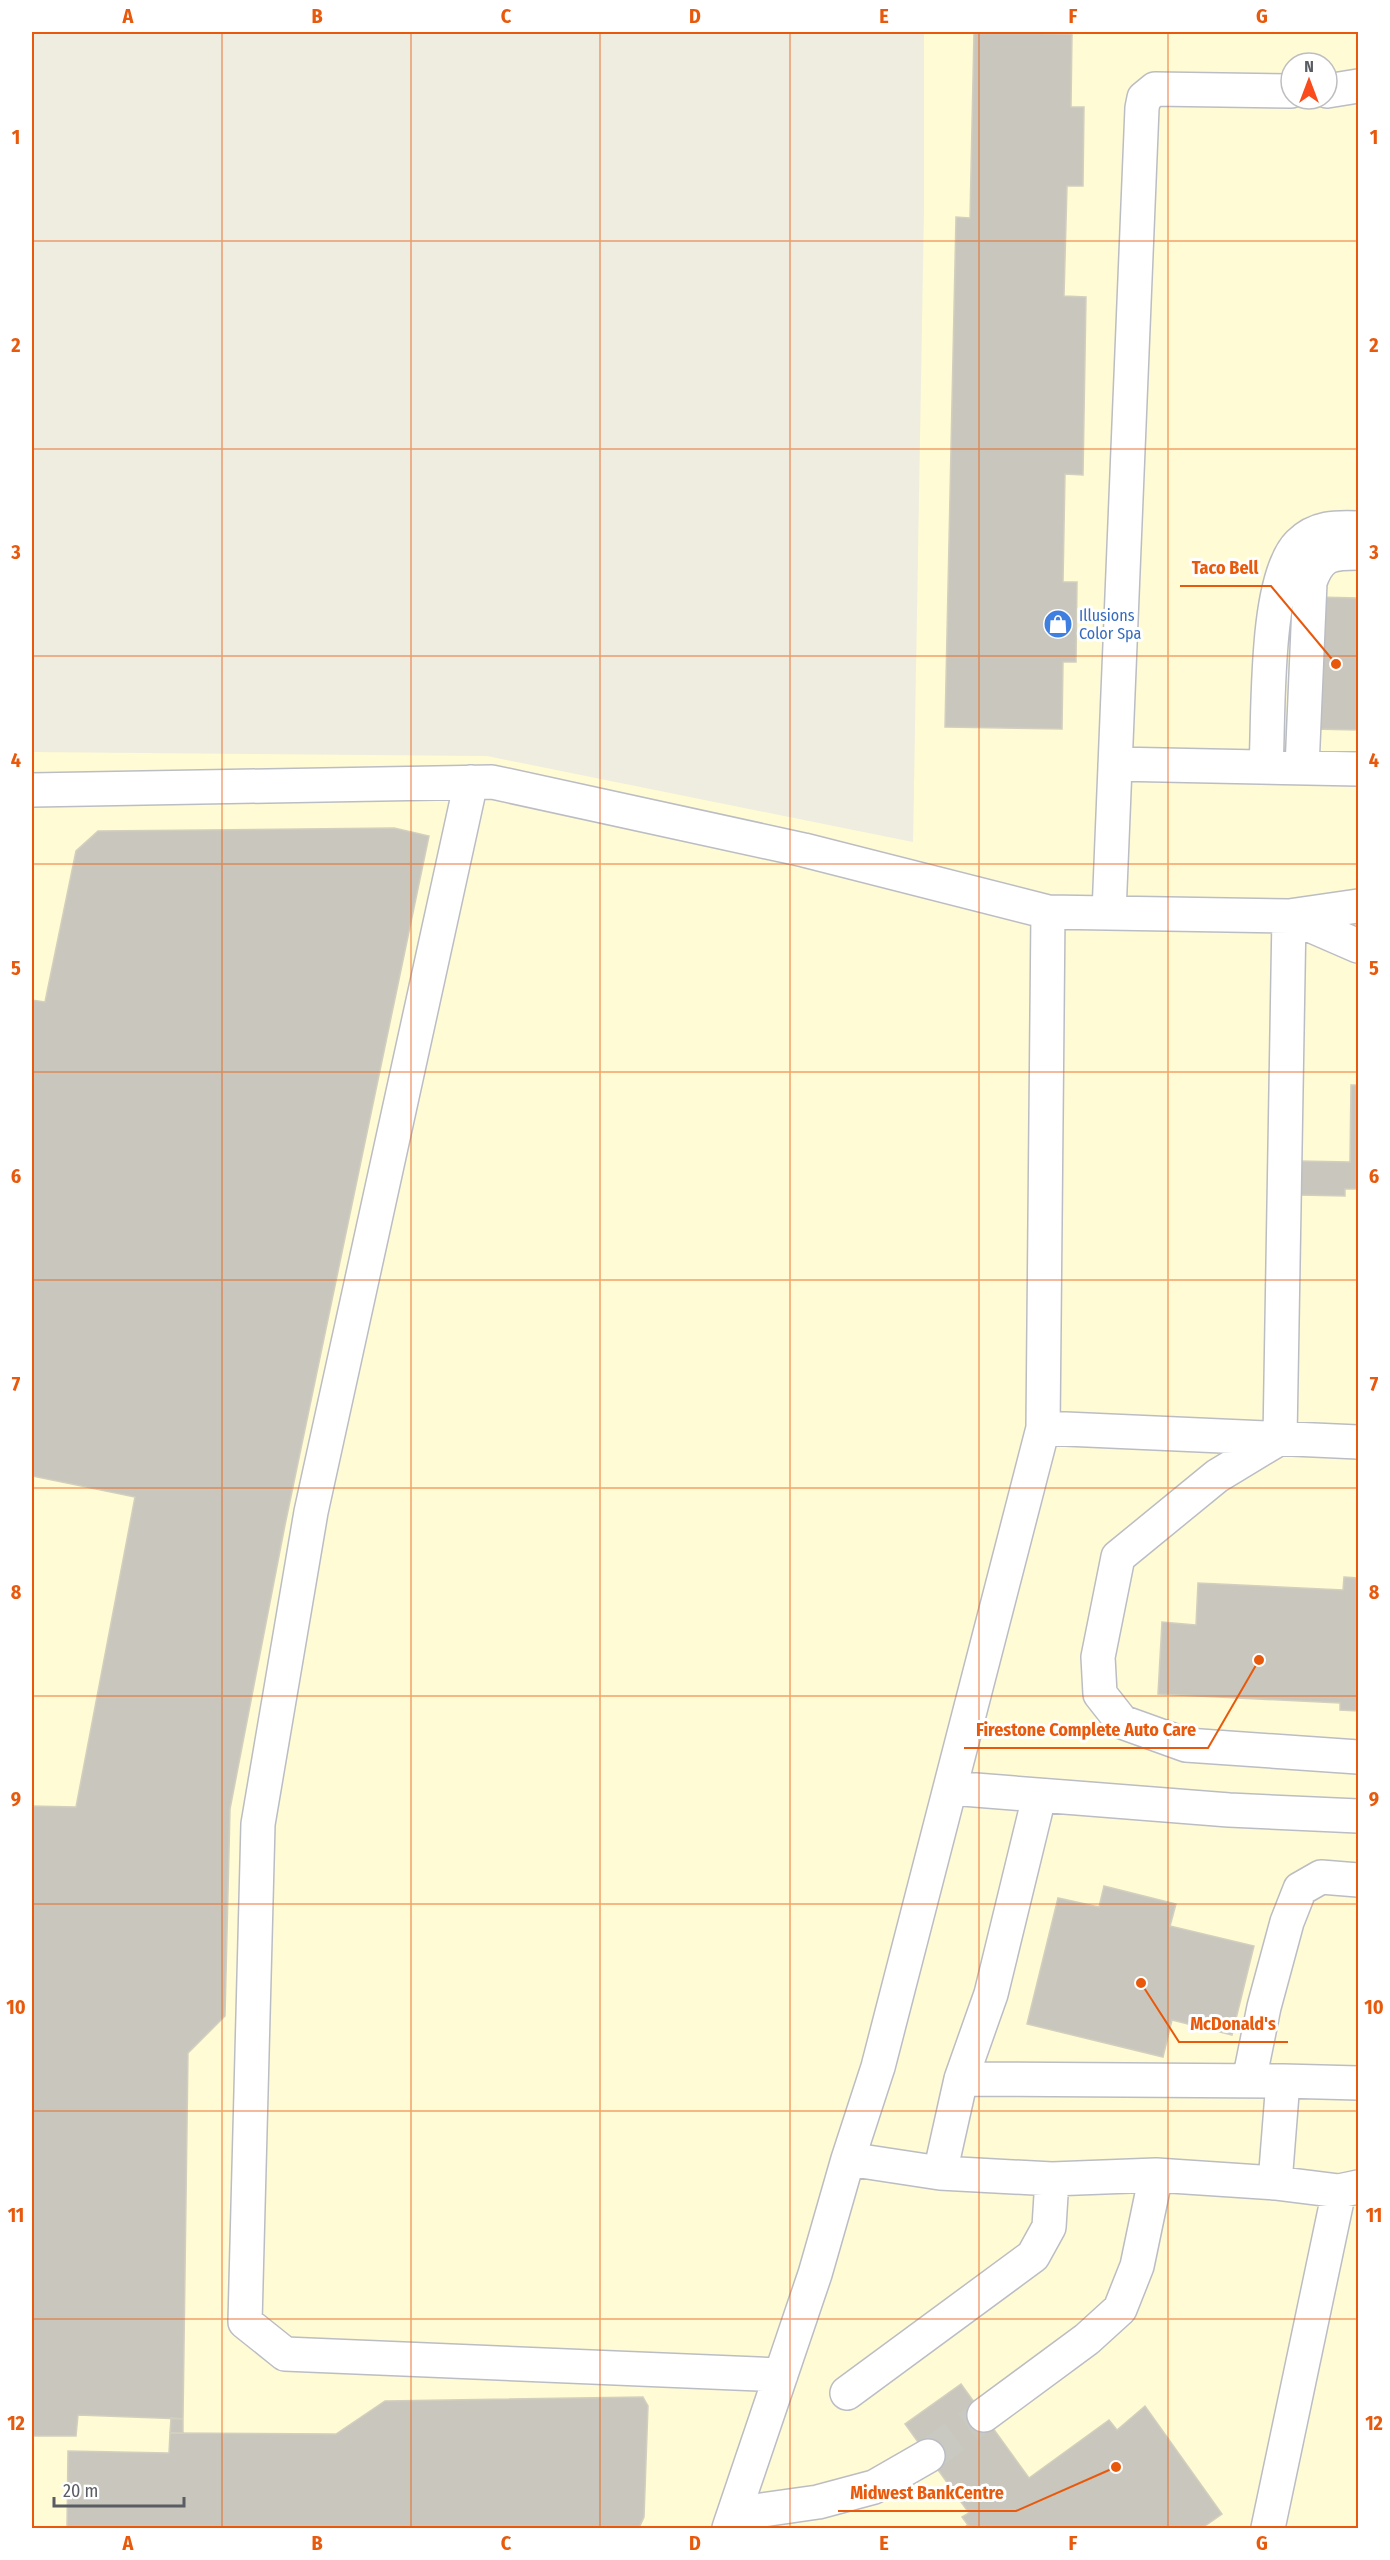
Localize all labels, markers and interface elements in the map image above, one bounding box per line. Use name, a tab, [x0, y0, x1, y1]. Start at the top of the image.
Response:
text: A	[122, 4, 135, 28]
text: B	[311, 4, 323, 28]
text: C	[501, 4, 512, 28]
text: D	[689, 4, 701, 28]
text: E	[879, 4, 889, 28]
text: F	[1069, 4, 1078, 28]
text: G	[1256, 4, 1268, 28]
north arrow	[1279, 51, 1339, 111]
text: N	[1304, 57, 1314, 76]
text: 1	[12, 125, 20, 149]
text: 1	[1370, 125, 1378, 149]
text: 2	[10, 333, 21, 357]
text: 2	[1368, 333, 1379, 357]
text: 3	[10, 540, 21, 564]
text: 3	[1368, 540, 1379, 564]
callout: Taco Bell	[1180, 550, 1271, 586]
text: Taco Bell	[1192, 557, 1258, 579]
place label: Illusions Color Spa	[1079, 606, 1141, 643]
shop icon: Illusions Color Spa	[1042, 608, 1074, 640]
text: 4	[11, 748, 21, 772]
text: 4	[1369, 748, 1379, 772]
text: 5	[11, 956, 21, 980]
text: 5	[1369, 956, 1379, 980]
text: 6	[11, 1164, 21, 1188]
text: 6	[1369, 1164, 1379, 1188]
text: 7	[12, 1372, 21, 1396]
text: 7	[1370, 1372, 1379, 1396]
text: 8	[11, 1580, 22, 1604]
text: 8	[1369, 1580, 1380, 1604]
callout: Firestone Complete Auto Care	[964, 1712, 1208, 1748]
text: Firestone Complete Auto Care	[976, 1719, 1196, 1741]
text: 9	[11, 1787, 21, 1811]
text: 9	[1369, 1787, 1379, 1811]
text: 10	[6, 1995, 26, 2019]
text: 10	[1364, 1995, 1384, 2019]
callout: McDonald's	[1179, 2006, 1288, 2042]
text: McDonald's	[1190, 2013, 1276, 2035]
text: 11	[8, 2203, 24, 2227]
text: 11	[1366, 2203, 1382, 2227]
text: 12	[7, 2411, 25, 2435]
text: 12	[1365, 2411, 1383, 2435]
scale bar	[54, 2470, 184, 2508]
callout: Midwest BankCentre	[838, 2475, 1016, 2511]
text: 20 m	[63, 2480, 98, 2502]
text: Midwest BankCentre	[850, 2482, 1004, 2504]
text: A	[122, 2531, 135, 2555]
text: B	[311, 2531, 323, 2555]
text: C	[501, 2531, 512, 2555]
text: D	[689, 2531, 701, 2555]
text: E	[879, 2531, 889, 2555]
text: F	[1069, 2531, 1078, 2555]
text: G	[1256, 2531, 1268, 2555]

